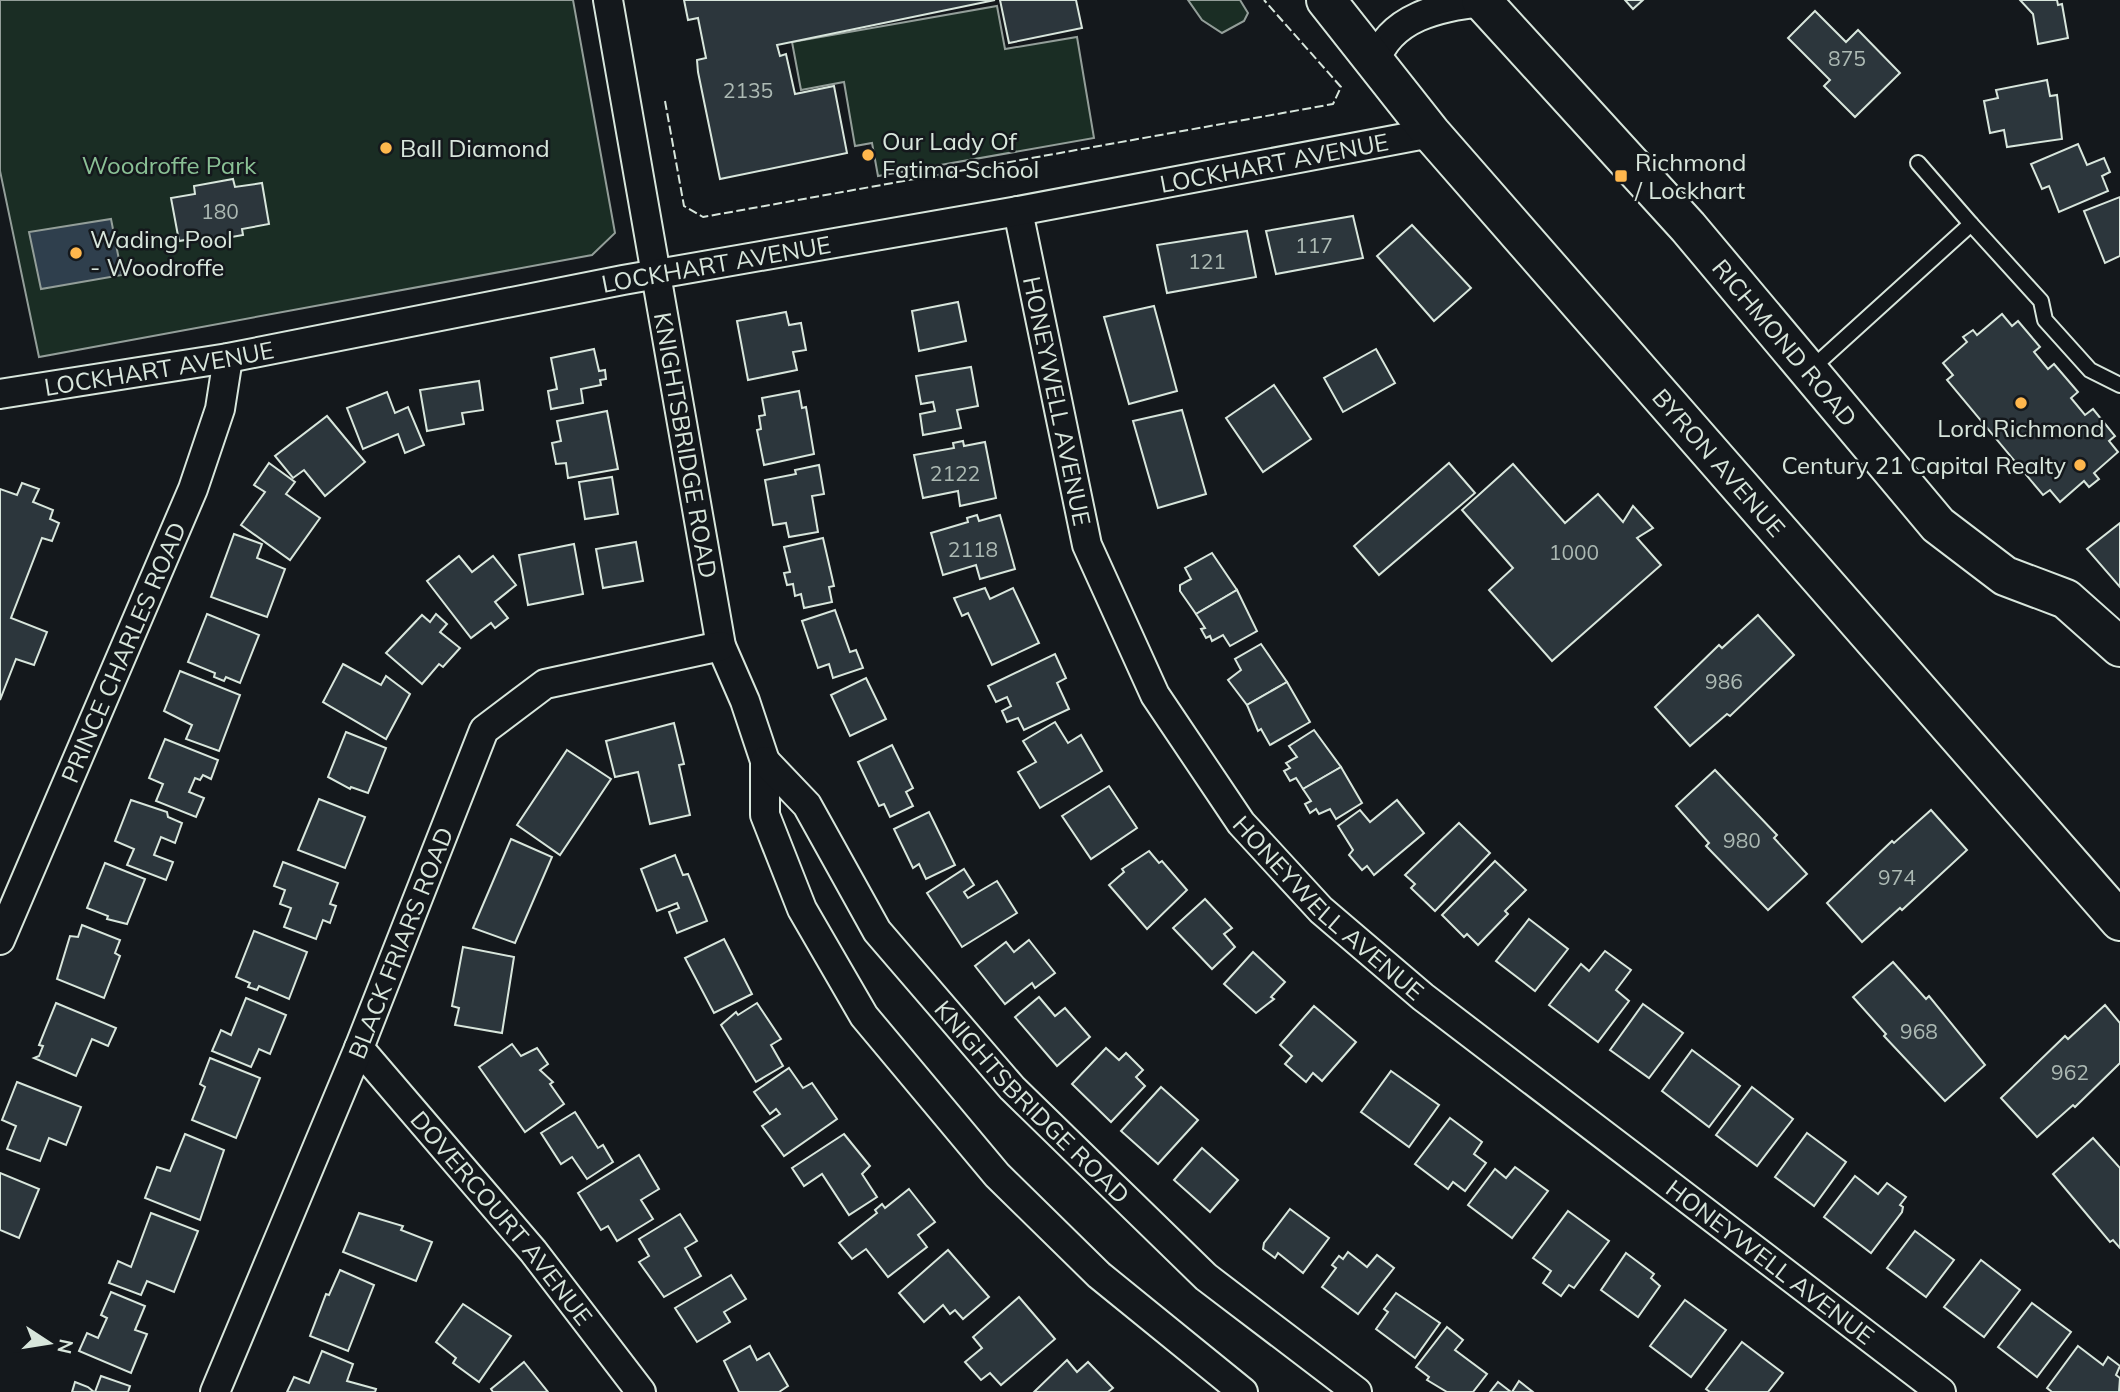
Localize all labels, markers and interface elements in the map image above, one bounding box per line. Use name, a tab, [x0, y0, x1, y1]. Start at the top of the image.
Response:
house number: 875	[1828, 45, 1866, 71]
house number: 2135	[723, 77, 773, 103]
place label: Our Lady Of Fatima School	[882, 126, 1039, 184]
street label: LOCKHART AVENUE	[1157, 126, 1391, 199]
place label: Ball Diamond	[400, 133, 550, 163]
marker: Ball Diamond	[378, 140, 394, 156]
marker: Our Lady Of Fatima School	[860, 147, 876, 163]
place label: Richmond / Lockhart	[1634, 147, 1747, 205]
park label: Woodroffe Park	[82, 150, 257, 180]
marker: Richmond / Lockhart	[1613, 168, 1629, 184]
house number: 180	[201, 198, 239, 224]
place label: Wading Pool - Woodroffe	[90, 224, 233, 282]
street label: LOCKHART AVENUE	[599, 229, 833, 299]
house number: 117	[1295, 232, 1333, 258]
marker: Wading Pool - Woodroffe	[68, 245, 84, 261]
house number: 121	[1188, 248, 1226, 274]
street label: RICHMOND ROAD	[1706, 253, 1864, 432]
street label: HONEYWELL AVENUE	[1017, 274, 1098, 528]
street label: KNIGHTSBRIDGE ROAD	[648, 310, 724, 581]
street label: LOCKHART AVENUE	[42, 334, 276, 402]
street label: BYRON AVENUE	[1646, 382, 1792, 543]
marker: Lord Richmond	[2013, 395, 2029, 411]
place label: Lord Richmond	[1937, 413, 2105, 443]
place label: Century 21 Capital Realty	[1781, 450, 2066, 480]
marker: Century 21 Capital Realty	[2072, 457, 2088, 473]
house number: 2122	[930, 460, 980, 486]
street label: PRINCE CHARLES ROAD	[54, 517, 192, 787]
house number: 2118	[948, 536, 998, 562]
house number: 1000	[1549, 539, 1599, 565]
house number: 986	[1705, 668, 1743, 694]
street label: HONEYWELL AVENUE	[1227, 809, 1430, 1006]
street label: BLACK FRIARS ROAD	[341, 823, 459, 1063]
house number: 980	[1723, 827, 1761, 853]
house number: 974	[1878, 864, 1916, 890]
street label: KNIGHTSBRIDGE ROAD	[928, 994, 1136, 1210]
house number: 968	[1900, 1018, 1938, 1044]
house number: 962	[2051, 1059, 2089, 1085]
street label: DOVERCOURT AVENUE	[405, 1105, 599, 1331]
street label: HONEYWELL AVENUE	[1660, 1173, 1880, 1351]
north arrow	[14, 1308, 84, 1378]
text: N	[52, 1337, 79, 1356]

